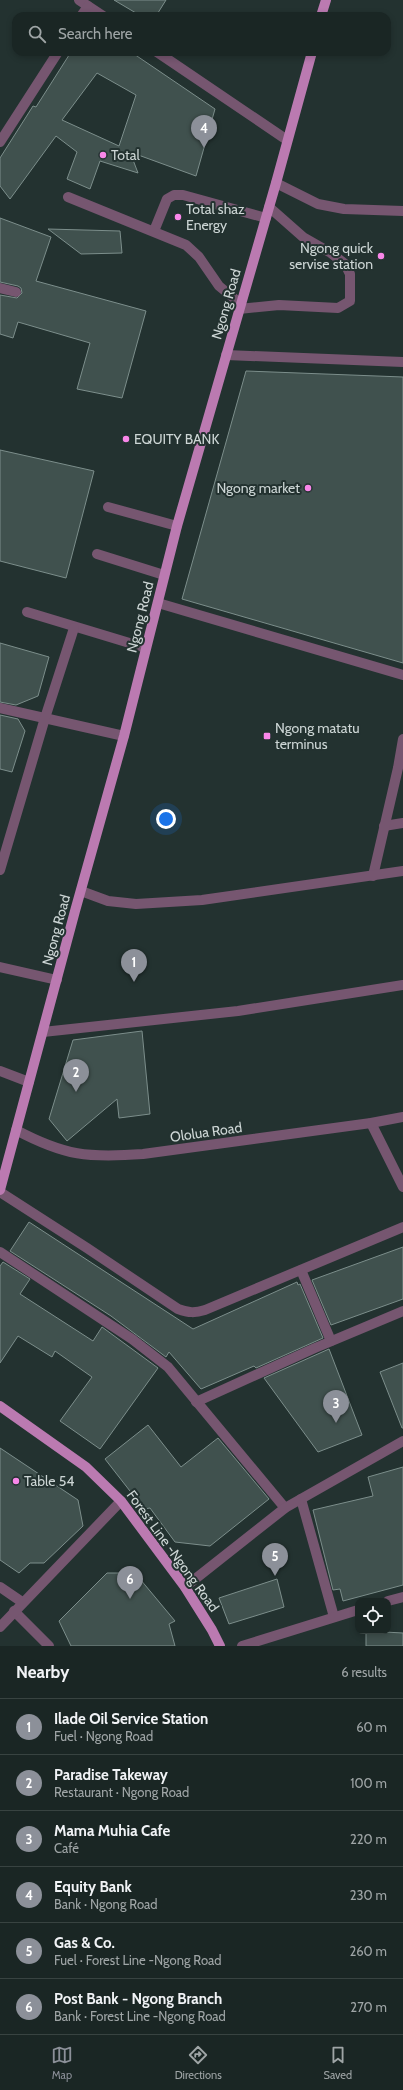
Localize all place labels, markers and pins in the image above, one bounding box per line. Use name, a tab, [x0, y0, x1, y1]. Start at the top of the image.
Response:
pin: 4	[191, 115, 217, 148]
place label: Total	[111, 146, 140, 164]
marker: Total	[98, 150, 108, 160]
place label: Total shaz Energy	[186, 200, 245, 234]
marker: Total shaz Energy	[173, 212, 183, 222]
place label: Ngong quick servise station	[289, 239, 374, 273]
marker: Ngong quick servise station	[376, 251, 386, 261]
place label: EQUITY BANK	[134, 430, 219, 448]
marker: EQUITY BANK	[121, 434, 131, 444]
place label: Ngong market	[216, 479, 300, 497]
marker: Ngong market	[303, 483, 313, 493]
place label: Ngong matatu terminus	[275, 719, 359, 753]
marker: Ngong matatu terminus	[262, 731, 272, 741]
pin: 1	[121, 949, 147, 982]
pin: 2	[63, 1059, 89, 1092]
pin: 3	[323, 1390, 349, 1423]
place label: Table 54	[24, 1472, 74, 1490]
marker: Table 54	[11, 1476, 21, 1486]
pin: 5	[262, 1543, 288, 1576]
pin: 6	[117, 1566, 143, 1599]

